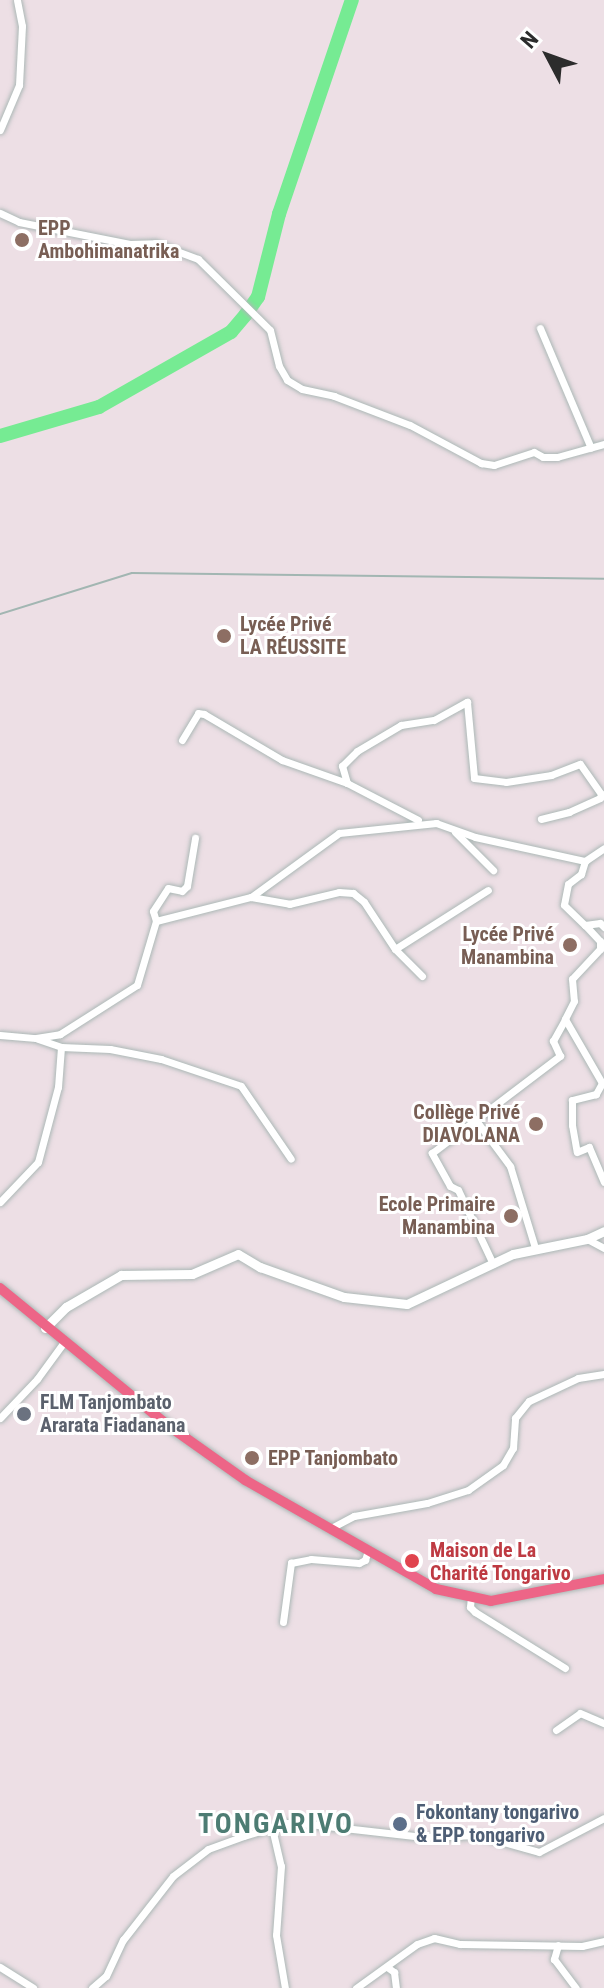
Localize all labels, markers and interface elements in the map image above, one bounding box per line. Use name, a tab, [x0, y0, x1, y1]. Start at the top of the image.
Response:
north arrow	[508, 16, 588, 96]
text: N	[516, 27, 543, 53]
place label: EPP Ambohimanatrika	[38, 216, 179, 263]
marker: EPP Ambohimanatrika	[13, 231, 31, 249]
place label: Lycée Privé LA RÉUSSITE	[240, 612, 346, 659]
marker: Lycée Privé LA RÉUSSITE	[215, 627, 233, 645]
place label: Lycée Privé Manambina	[461, 922, 554, 969]
marker: Lycée Privé Manambina	[561, 936, 579, 954]
place label: Collège Privé DIAVOLANA	[413, 1100, 520, 1147]
marker: Collège Privé DIAVOLANA	[527, 1115, 545, 1133]
place label: Ecole Primaire Manambina	[379, 1192, 495, 1239]
marker: Ecole Primaire Manambina	[502, 1207, 520, 1225]
place label: FLM Tanjombato Ararata Fiadanana	[40, 1390, 185, 1437]
marker: FLM Tanjombato Ararata Fiadanana	[15, 1405, 33, 1423]
place label: EPP Tanjombato	[268, 1446, 398, 1470]
marker: EPP Tanjombato	[243, 1449, 261, 1467]
place label: Maison de La Charité Tongarivo	[430, 1538, 571, 1585]
marker: Maison de La Charité Tongarivo	[401, 1550, 423, 1572]
place label: Fokontany tongarivo & EPP tongarivo	[416, 1800, 579, 1847]
district label: TONGARIVO	[198, 1807, 354, 1841]
marker: Fokontany tongarivo & EPP tongarivo	[391, 1815, 409, 1833]

